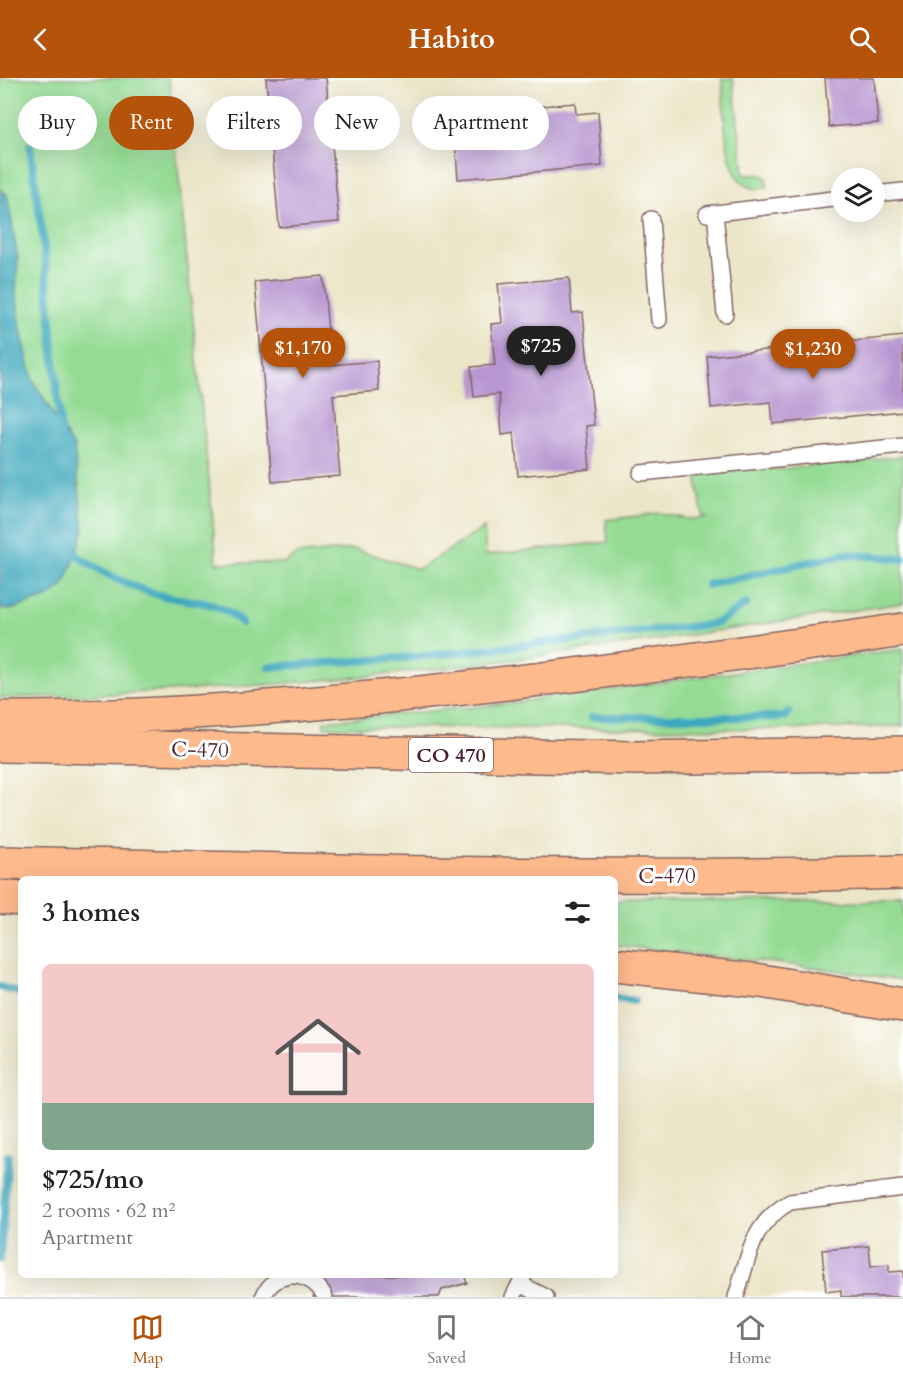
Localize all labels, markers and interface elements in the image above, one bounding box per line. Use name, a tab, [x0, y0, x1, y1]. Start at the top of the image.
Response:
text: Habito	[408, 21, 495, 58]
icon: back	[24, 23, 57, 56]
icon: search	[846, 23, 879, 56]
chip: Buy	[18, 96, 97, 150]
chip: Rent	[109, 96, 194, 150]
chip: Filters	[206, 96, 302, 150]
chip: New	[314, 96, 400, 150]
chip: Apartment	[412, 96, 549, 150]
map controls	[831, 168, 885, 222]
button: layers	[831, 168, 885, 222]
pin: $725	[505, 326, 577, 377]
pin: $1,170	[254, 328, 352, 379]
pin: $1,230	[764, 329, 862, 380]
text: $725	[521, 332, 561, 359]
text: $1,170	[274, 334, 332, 361]
text: $1,230	[784, 335, 842, 362]
street label: C-470	[171, 735, 229, 765]
road number: CO 470	[409, 738, 493, 772]
street label: C-470	[638, 862, 696, 891]
text: 3 homes	[42, 895, 140, 930]
icon: filters	[561, 896, 594, 929]
icon: home	[264, 1003, 372, 1111]
text: $725/mo	[42, 1162, 144, 1197]
text: 2 rooms · 62 m²	[42, 1197, 175, 1224]
text: Apartment	[42, 1224, 133, 1251]
tab: Map	[131, 1311, 164, 1369]
tab: Saved	[427, 1311, 466, 1369]
tab: Home	[729, 1311, 772, 1369]

